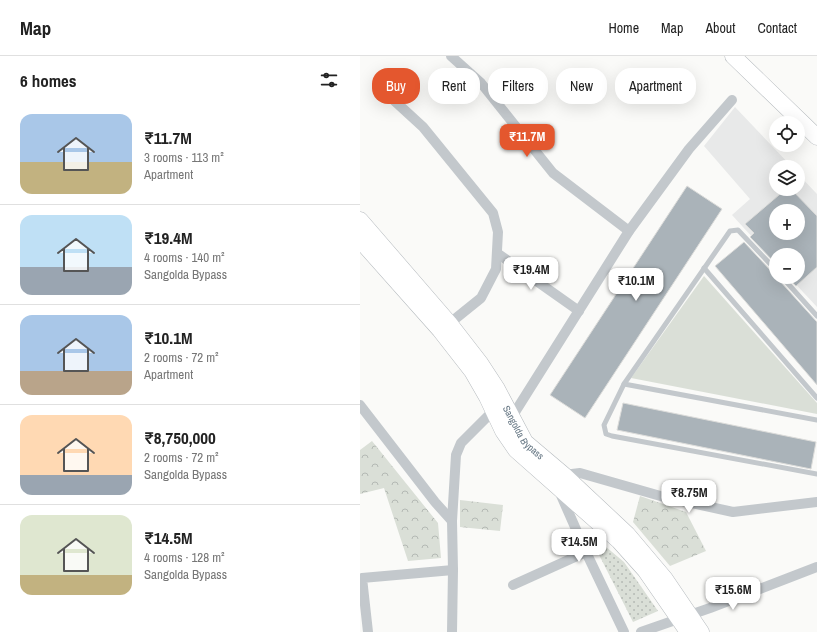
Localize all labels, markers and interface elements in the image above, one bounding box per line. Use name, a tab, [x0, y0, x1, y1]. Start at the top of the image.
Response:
text: Map	[20, 15, 51, 41]
text: Home	[608, 19, 639, 37]
text: Map	[661, 19, 683, 37]
text: About	[705, 19, 735, 37]
text: Contact	[757, 19, 797, 37]
chip: Buy	[372, 68, 420, 104]
chip: Rent	[428, 68, 480, 104]
chip: Filters	[488, 68, 548, 104]
chip: New	[556, 68, 607, 104]
chip: Apartment	[615, 68, 696, 104]
text: 6 homes	[20, 69, 77, 92]
icon: filters	[318, 69, 340, 91]
map controls	[769, 116, 805, 284]
button: locate	[769, 116, 805, 152]
pin: ₹11.7M	[494, 124, 560, 158]
text: ₹11.7M	[144, 126, 192, 149]
text: ₹11.7M	[509, 128, 545, 145]
icon: home	[52, 130, 100, 178]
text: 3 rooms · 113 m²	[144, 149, 224, 166]
button: layers	[769, 160, 805, 196]
text: Apartment	[144, 166, 193, 183]
button: +	[769, 204, 805, 240]
text: ₹19.4M	[144, 226, 193, 249]
icon: home	[52, 231, 100, 279]
button: −	[769, 248, 805, 284]
text: 4 rooms · 140 m²	[144, 249, 225, 266]
pin: ₹19.4M	[498, 257, 564, 291]
text: ₹19.4M	[512, 261, 550, 278]
text: Sangolda Bypass	[144, 266, 227, 283]
pin: ₹10.1M	[603, 268, 669, 302]
text: ₹10.1M	[617, 272, 655, 289]
text: ₹10.1M	[144, 326, 193, 349]
icon: home	[52, 331, 100, 379]
text: 2 rooms · 72 m²	[144, 349, 219, 366]
text: Apartment	[144, 366, 193, 383]
street label: Sangolda Bypass	[500, 403, 547, 462]
text: ₹8,750,000	[144, 426, 216, 449]
icon: home	[52, 431, 100, 479]
text: 2 rooms · 72 m²	[144, 449, 219, 466]
text: Sangolda Bypass	[144, 466, 227, 483]
pin: ₹8.75M	[656, 480, 722, 514]
text: ₹8.75M	[670, 484, 708, 501]
text: ₹14.5M	[144, 526, 193, 549]
pin: ₹14.5M	[546, 529, 612, 563]
icon: home	[52, 531, 100, 579]
text: ₹14.5M	[560, 533, 598, 550]
text: 4 rooms · 128 m²	[144, 549, 225, 566]
text: Sangolda Bypass	[144, 566, 227, 583]
pin: ₹15.6M	[700, 577, 766, 611]
text: ₹15.6M	[714, 581, 752, 598]

